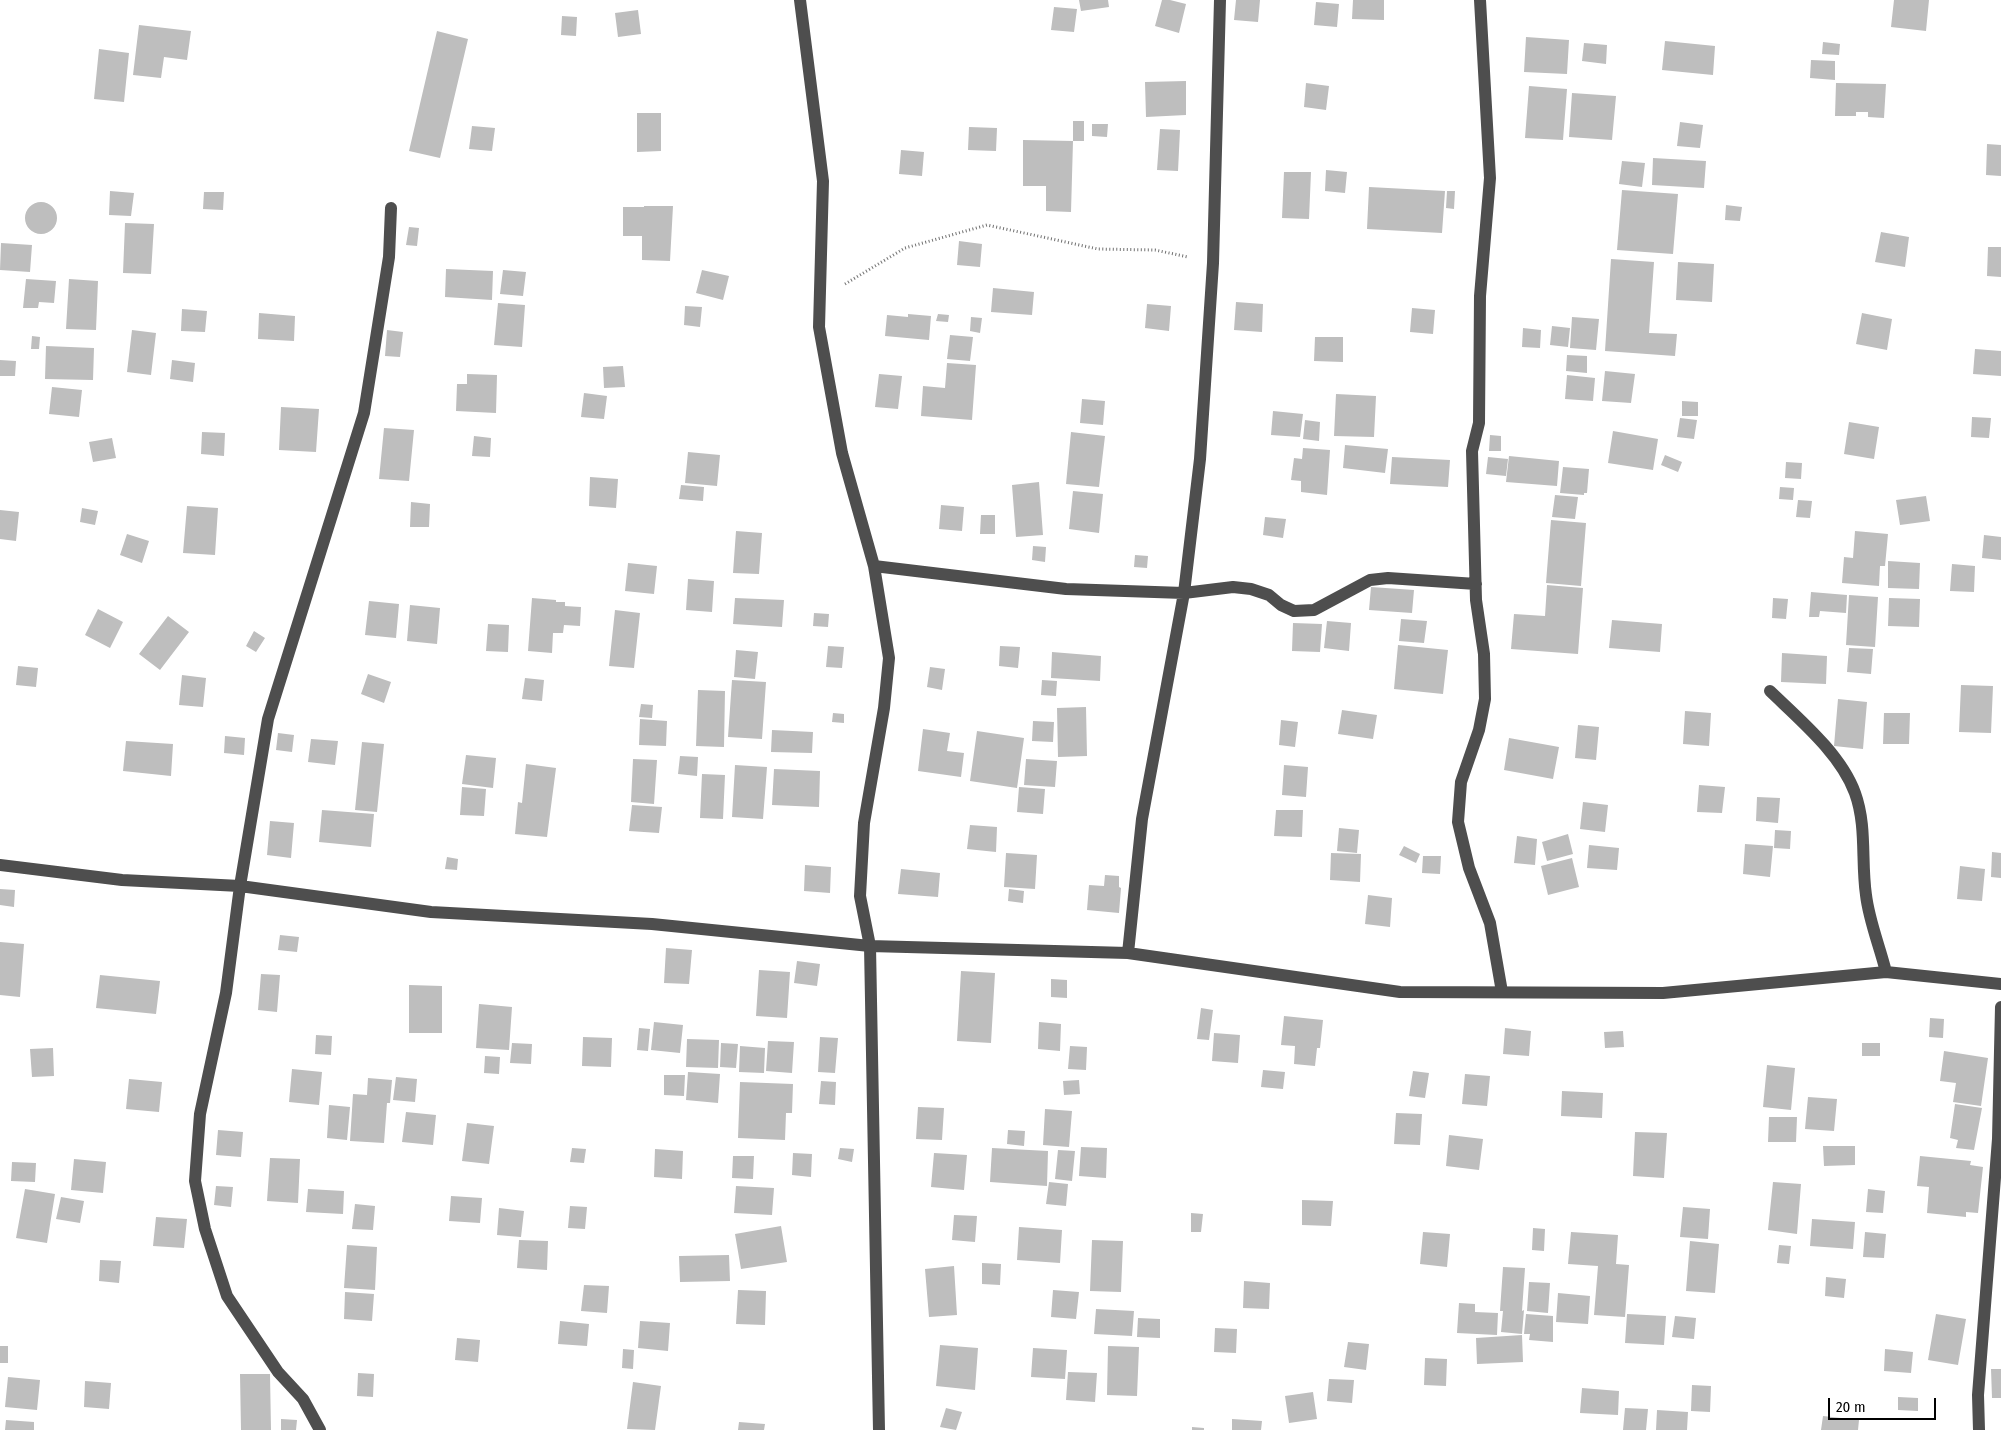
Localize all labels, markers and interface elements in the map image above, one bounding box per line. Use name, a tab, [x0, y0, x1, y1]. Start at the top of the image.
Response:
scale bar	[1831, 1388, 1938, 1420]
text: 20 m	[1836, 1398, 1866, 1416]

